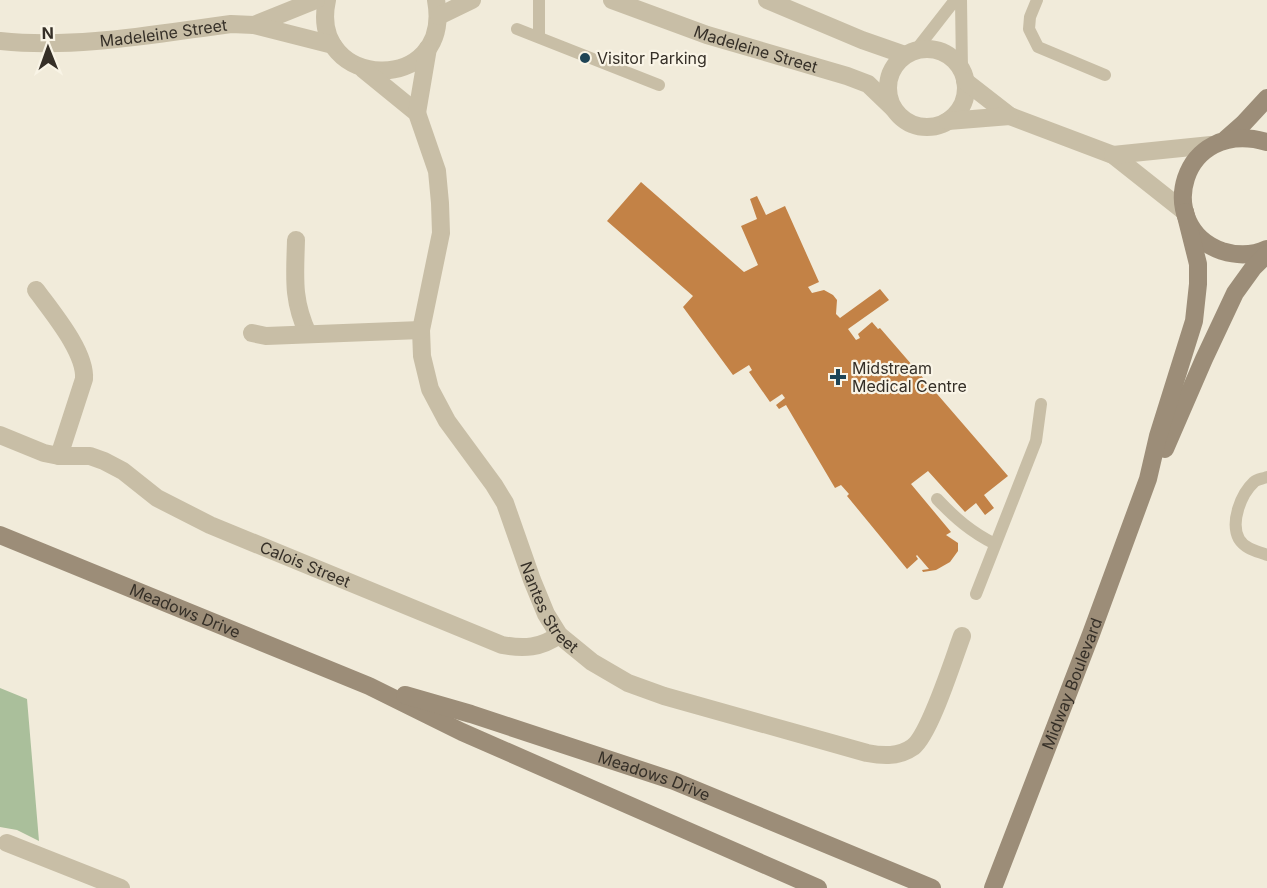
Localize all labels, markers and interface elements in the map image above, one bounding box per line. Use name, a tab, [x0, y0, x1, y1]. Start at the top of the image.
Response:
street label: Madeleine Street	[99, 15, 228, 51]
north arrow	[18, 18, 78, 78]
street label: Madeleine Street	[691, 21, 820, 77]
text: N	[41, 23, 54, 43]
place label: Visitor Parking	[597, 48, 707, 68]
marker: Visitor Parking	[578, 51, 592, 65]
place label: Midstream Medical Centre	[852, 358, 967, 396]
marker: Midstream Medical Centre	[829, 368, 847, 386]
street label: Calois Street	[257, 537, 353, 592]
street label: Nantes Street	[516, 559, 583, 657]
street label: Meadows Drive	[127, 579, 243, 642]
street label: Midway Boulevard	[1037, 615, 1106, 752]
street label: Meadows Drive	[596, 747, 713, 805]

